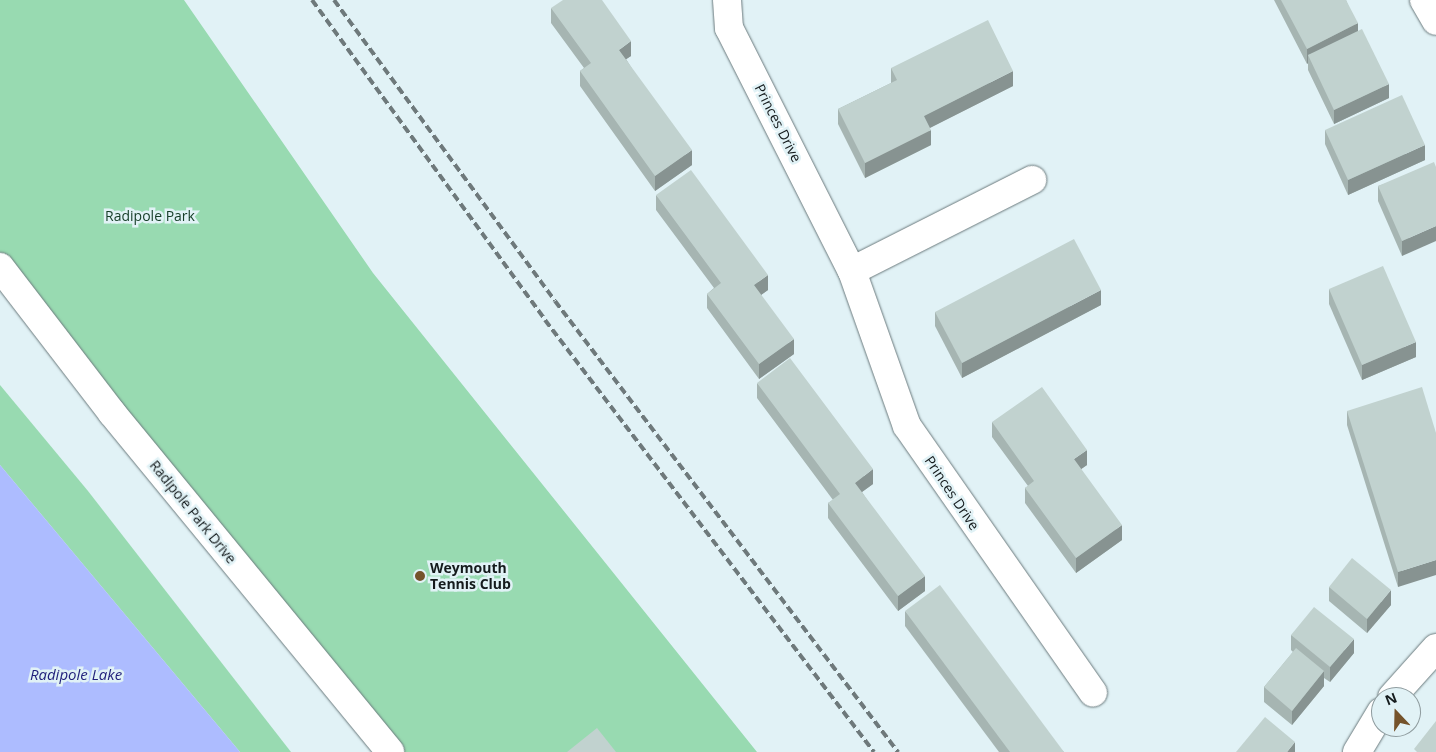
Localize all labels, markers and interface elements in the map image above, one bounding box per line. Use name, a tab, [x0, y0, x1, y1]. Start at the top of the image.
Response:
street label: Princes Drive	[751, 81, 805, 165]
park label: Radipole Park	[105, 208, 195, 224]
street label: Princes Drive	[921, 453, 983, 533]
street label: Radipole Park Drive	[146, 457, 240, 567]
place label: Weymouth Tennis Club	[430, 560, 511, 592]
marker: Weymouth Tennis Club	[414, 570, 426, 582]
water label: Radipole Lake	[30, 666, 122, 684]
north arrow	[1371, 687, 1421, 737]
text: N	[1382, 688, 1400, 709]

